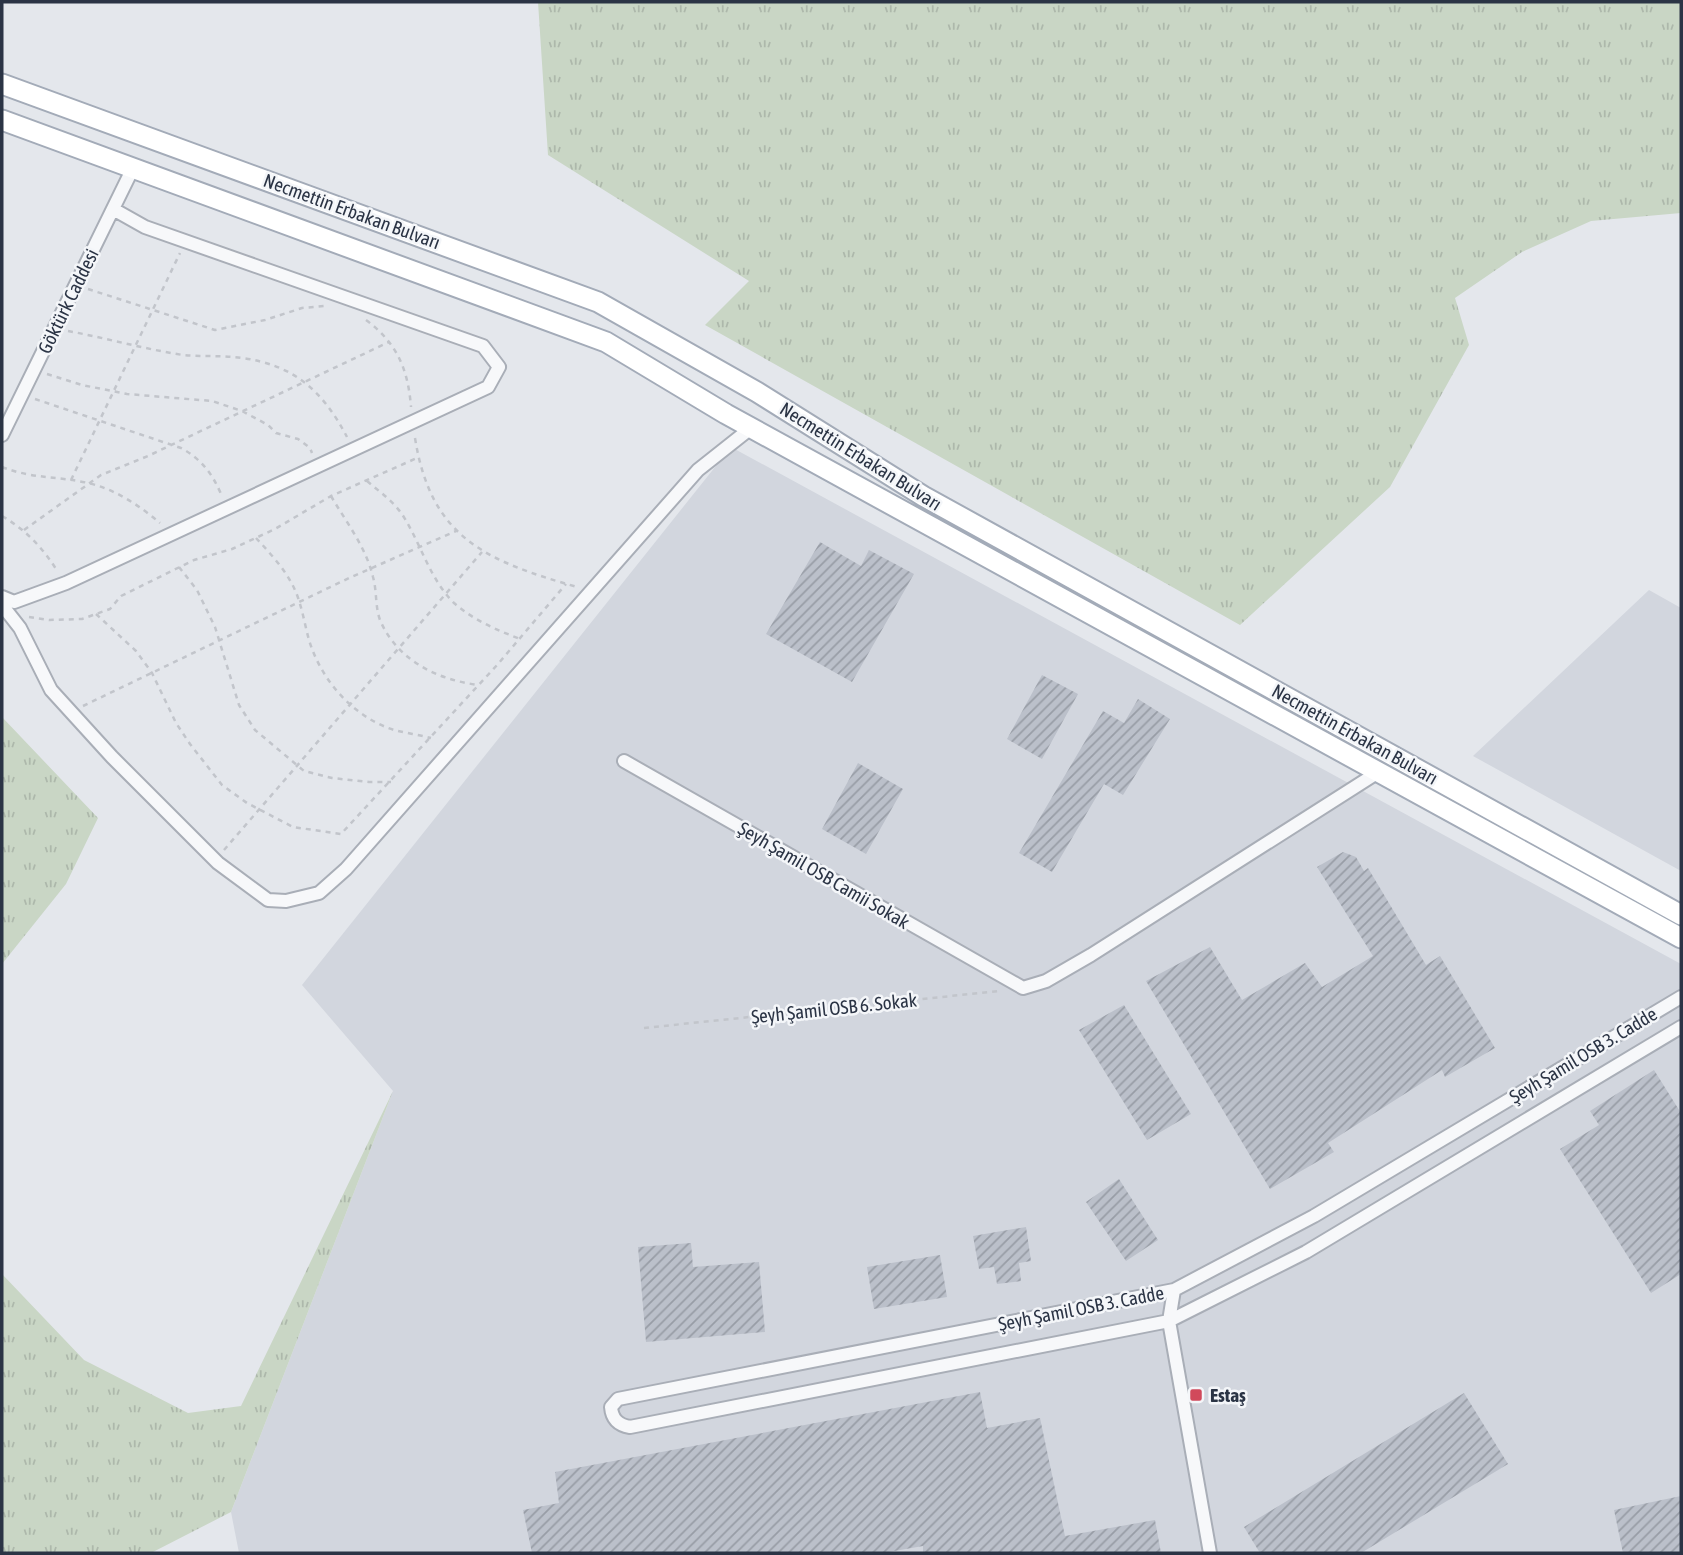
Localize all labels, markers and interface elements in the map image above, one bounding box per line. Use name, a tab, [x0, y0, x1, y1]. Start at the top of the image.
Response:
street label: Necmettin Erbakan Bulvarı	[261, 169, 443, 253]
street label: Göktürk Caddesi	[33, 245, 103, 357]
street label: Necmettin Erbakan Bulvarı	[776, 397, 946, 515]
street label: Necmettin Erbakan Bulvarı	[1268, 679, 1442, 789]
street label: Şeyh Şamil OSB Camii Sokak	[734, 817, 914, 933]
street label: Şeyh Şamil OSB 6. Sokak	[750, 988, 919, 1028]
street label: Şeyh Şamil OSB 3. Cadde	[1505, 1002, 1661, 1108]
street label: Şeyh Şamil OSB 3. Cadde	[996, 1281, 1166, 1335]
place label: Estaş	[1210, 1384, 1246, 1406]
marker: Estaş	[1188, 1387, 1204, 1403]

